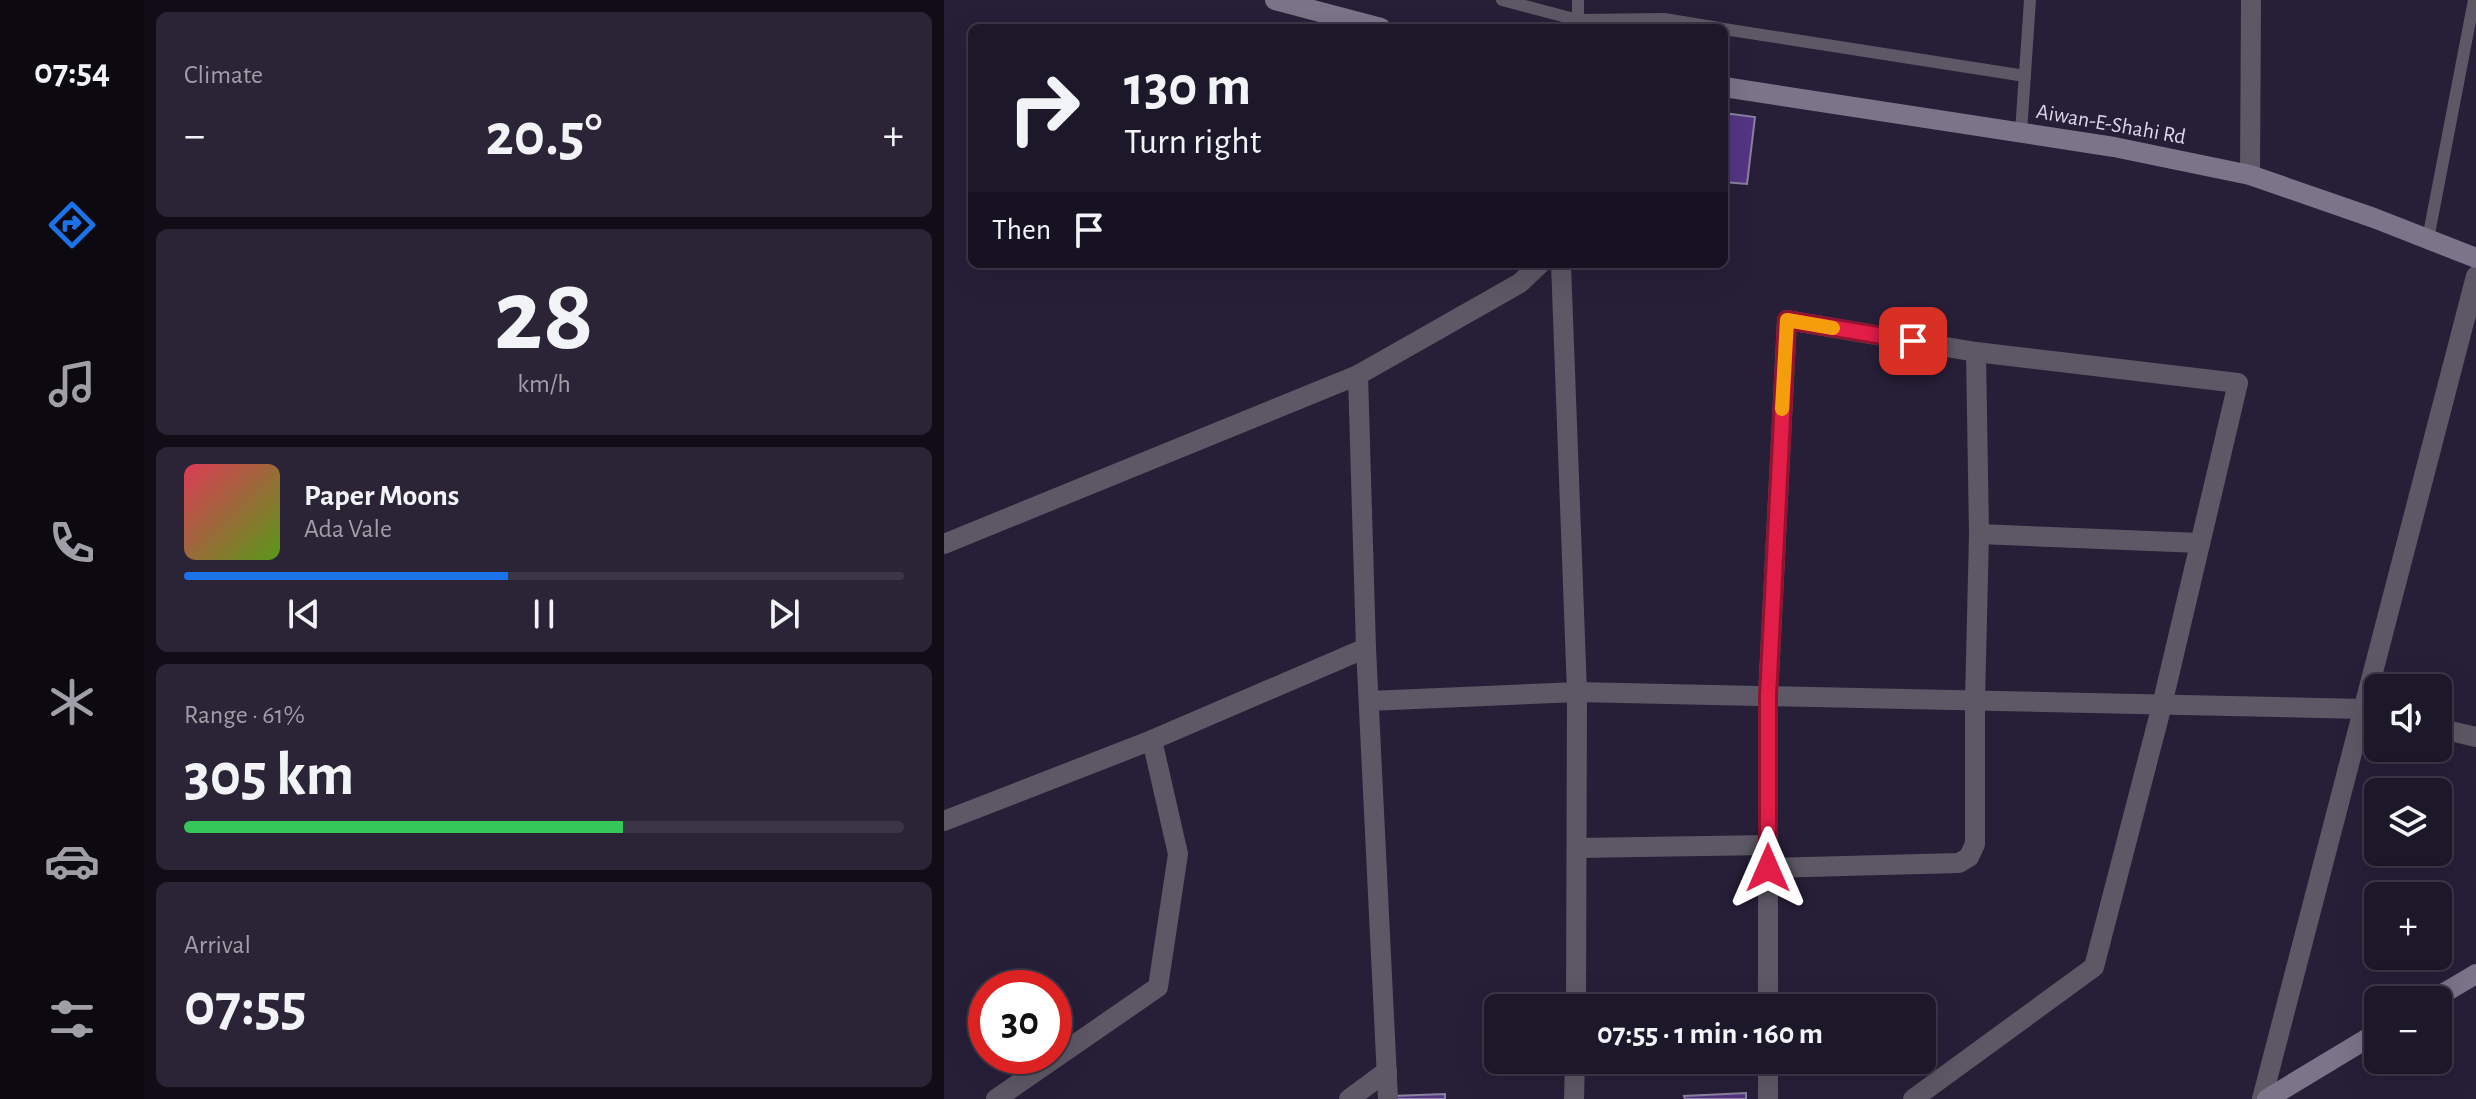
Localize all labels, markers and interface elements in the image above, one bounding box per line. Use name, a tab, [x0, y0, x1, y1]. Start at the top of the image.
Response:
text: 07:54	[34, 54, 110, 90]
icon: right	[992, 56, 1096, 160]
text: 130 m	[1124, 59, 1251, 115]
text: Climate	[184, 62, 263, 88]
street label: Aiwan-E-Shahi Rd	[2034, 100, 2188, 148]
text: 20.5°	[486, 106, 602, 166]
text: −	[184, 114, 205, 158]
text: +	[883, 114, 904, 158]
text: Turn right	[1124, 124, 1261, 160]
icon: directions	[44, 197, 100, 253]
icon: arrive	[1067, 208, 1111, 252]
text: Then	[992, 215, 1051, 245]
text: 28	[494, 265, 594, 369]
pin	[1879, 307, 1947, 375]
icon: arrive	[1891, 319, 1935, 363]
icon: music	[44, 356, 100, 412]
text: km/h	[517, 371, 571, 397]
text: Paper Moons	[304, 481, 459, 511]
icon: phone	[44, 515, 100, 571]
text: Ada Vale	[304, 516, 392, 542]
icon: previous	[282, 592, 326, 636]
icon: pause	[522, 592, 566, 636]
icon: next	[762, 592, 806, 636]
icon: climate	[44, 674, 100, 730]
map controls	[2364, 674, 2452, 1074]
button: sound	[2364, 674, 2452, 762]
text: Range · 61%	[184, 702, 305, 728]
text: 305 km	[184, 746, 354, 806]
button: layers	[2364, 778, 2452, 866]
position arrow	[1726, 826, 1810, 910]
icon: car	[44, 833, 100, 889]
button: +	[2364, 882, 2452, 970]
text: Arrival	[184, 932, 251, 958]
speed limit sign: 30	[968, 970, 1072, 1074]
text: 07:55	[184, 976, 307, 1036]
button: −	[2364, 986, 2452, 1074]
icon: filters	[44, 991, 100, 1047]
text: 07:55 · 1 min · 160 m	[1597, 1019, 1823, 1049]

